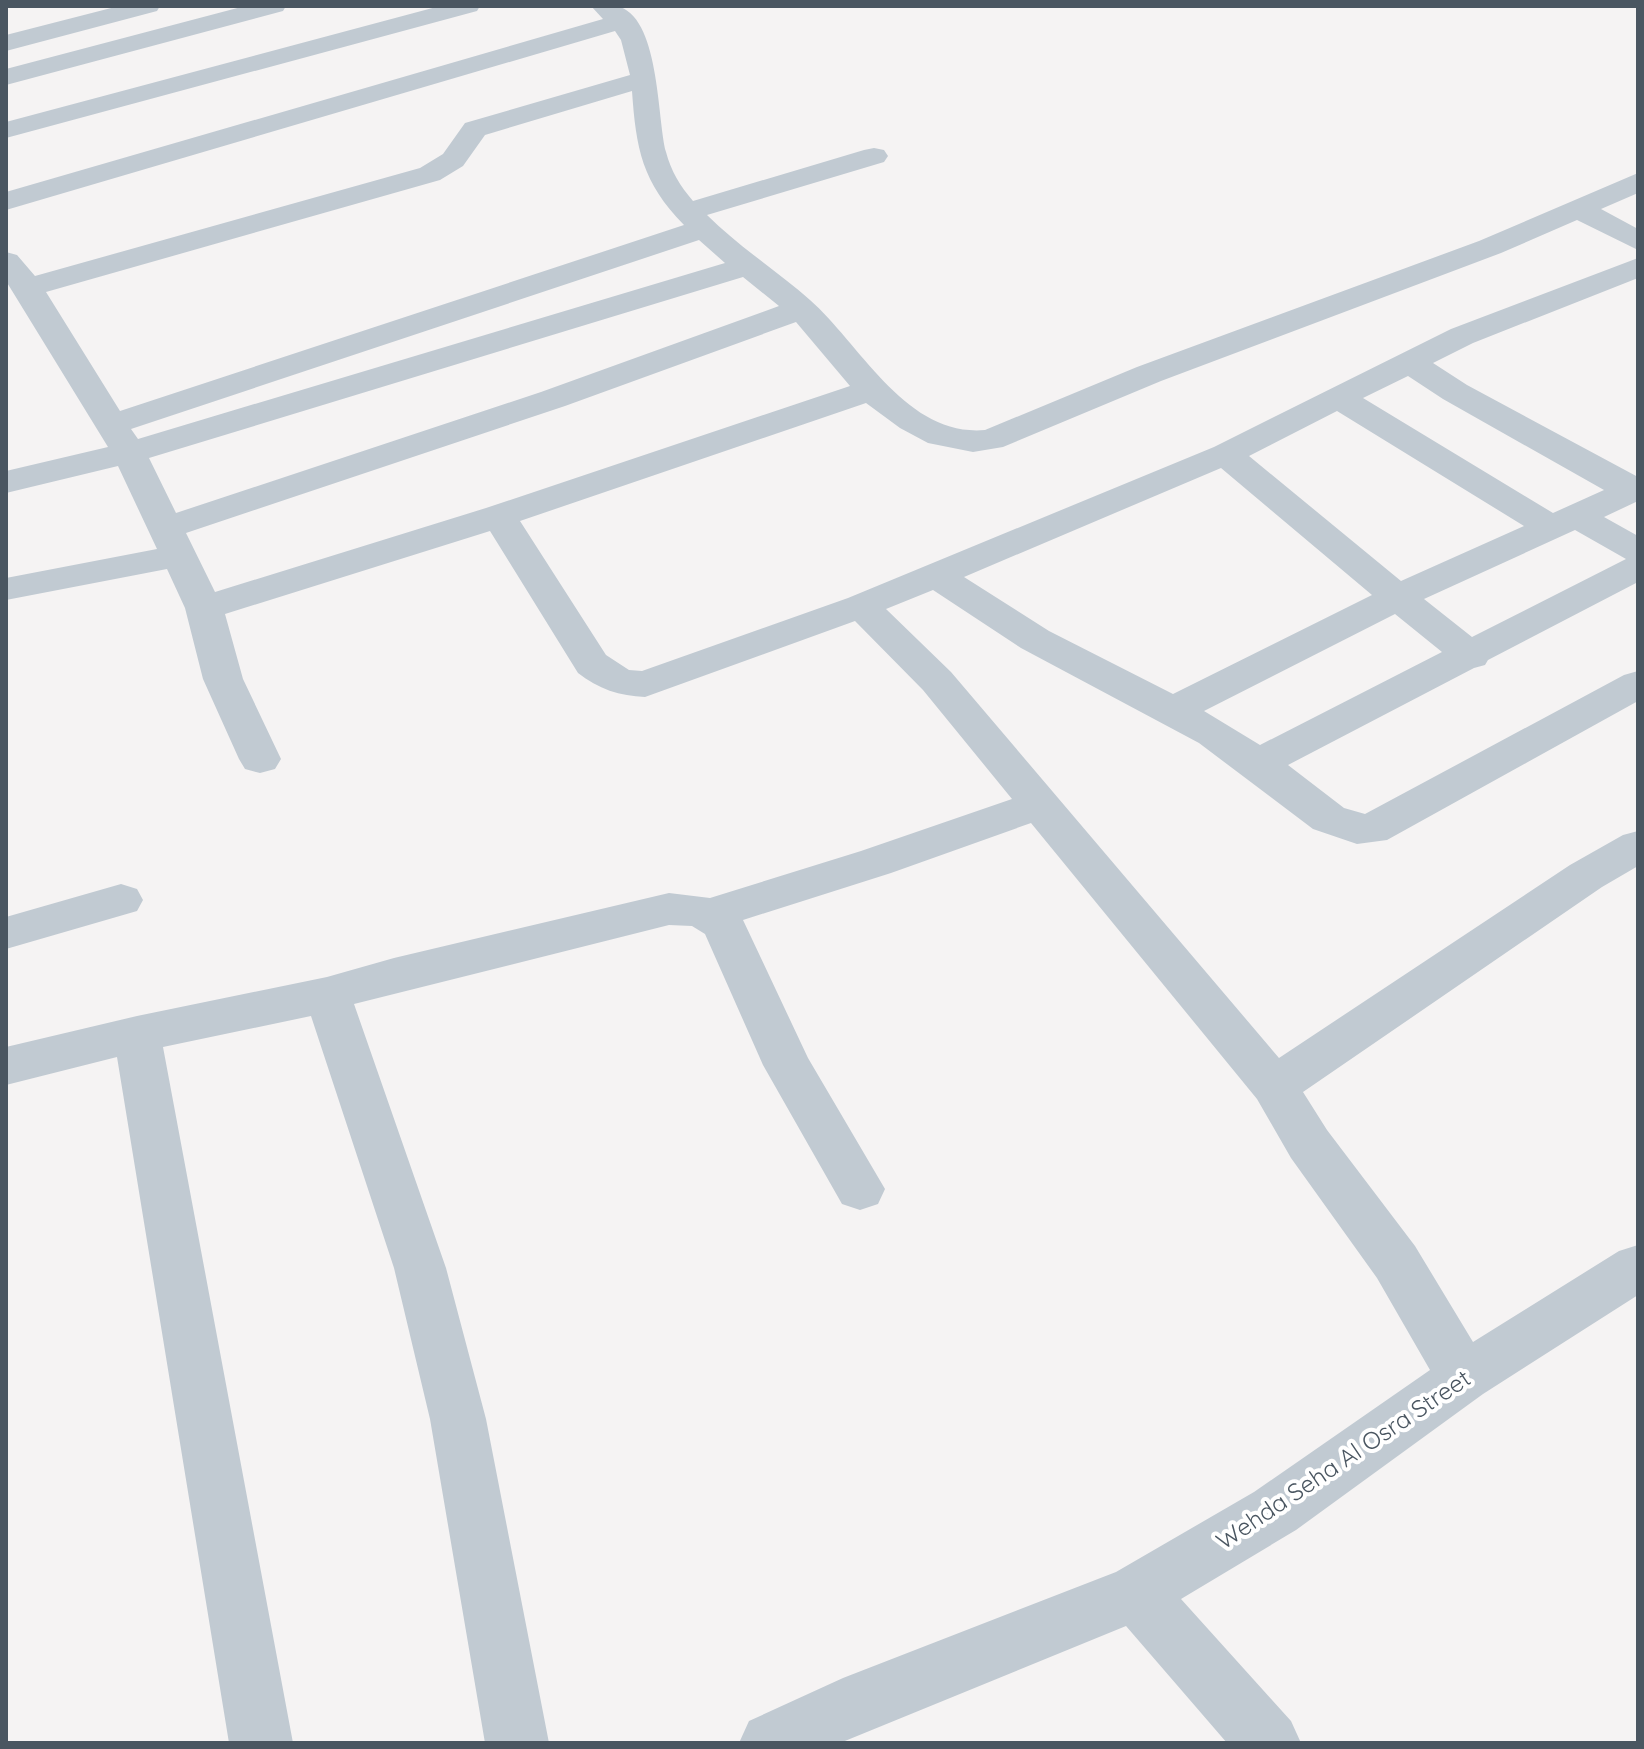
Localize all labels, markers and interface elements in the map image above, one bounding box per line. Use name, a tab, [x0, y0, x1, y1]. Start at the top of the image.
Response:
street label: Wehda Seha Al Osra Street	[1210, 1363, 1476, 1555]

